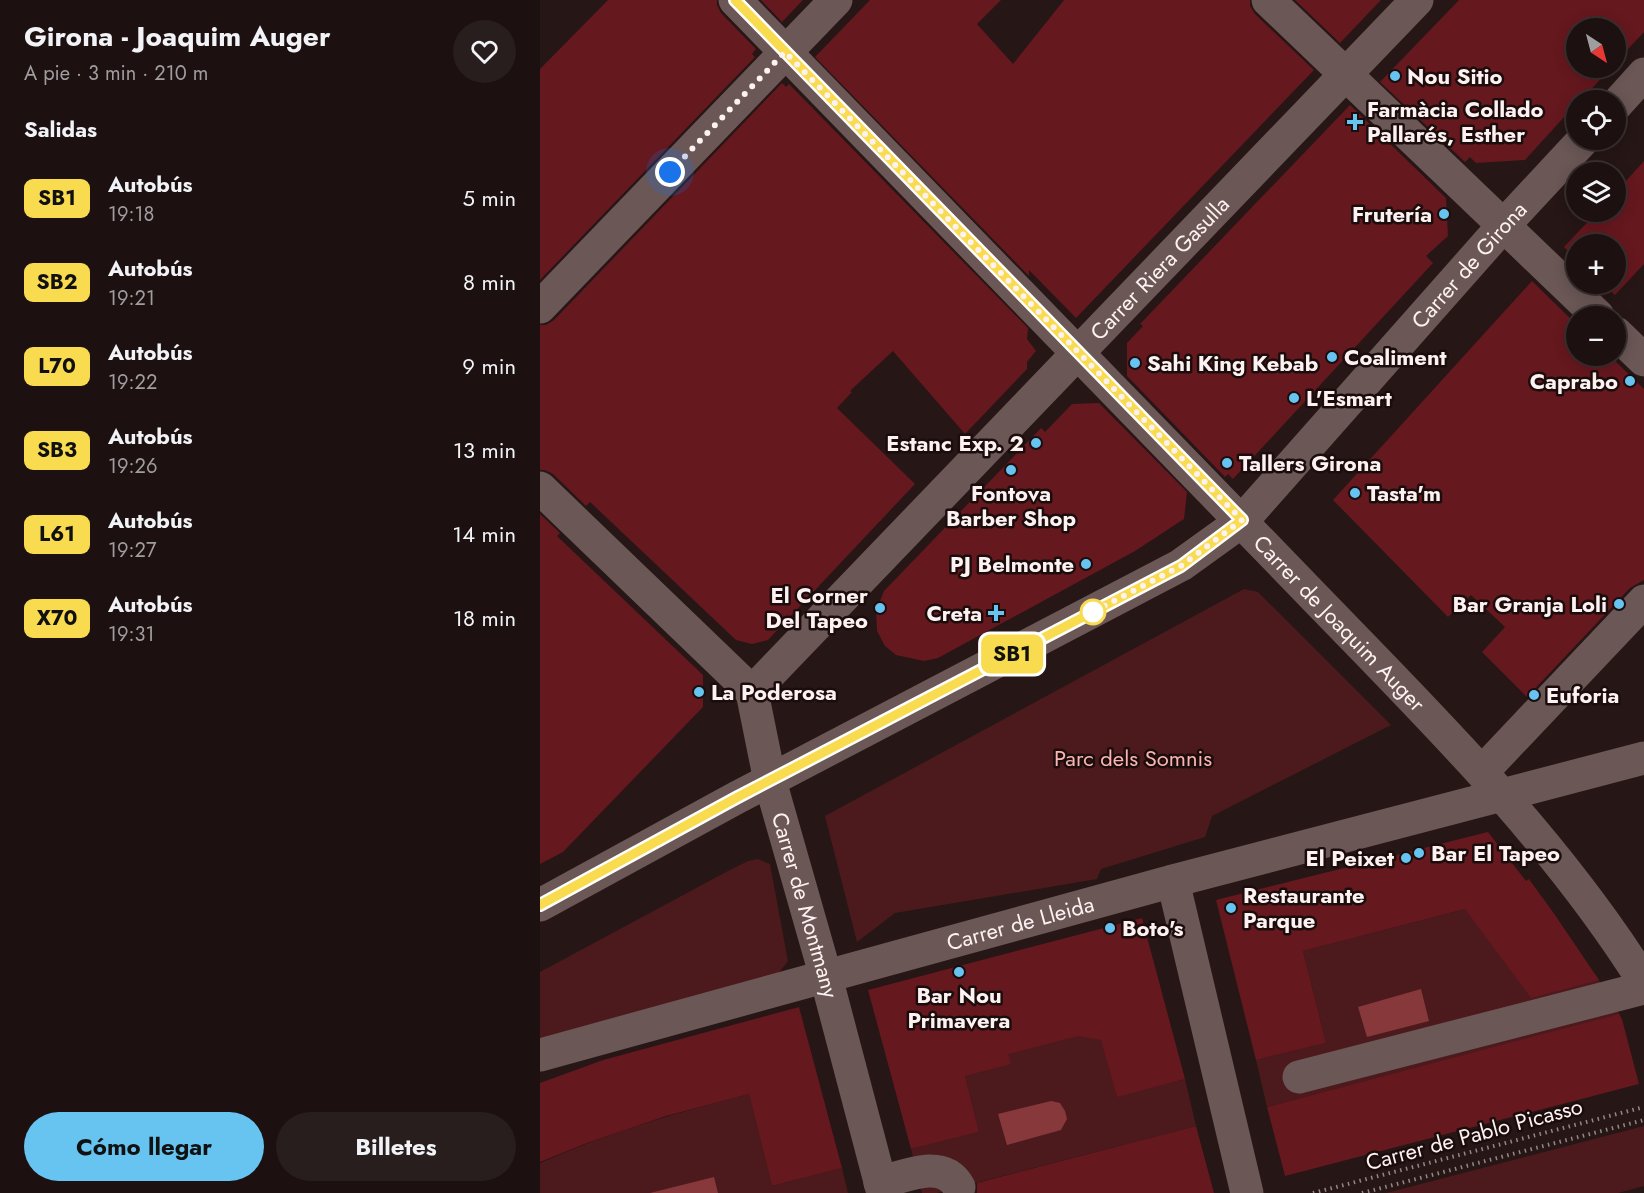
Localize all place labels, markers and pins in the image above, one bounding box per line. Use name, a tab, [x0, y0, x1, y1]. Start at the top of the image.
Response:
place label: Nou Sitio	[1407, 60, 1503, 92]
marker: Nou Sitio	[1388, 69, 1402, 83]
place label: Farmàcia Collado Pallarés, Esther	[1367, 93, 1544, 150]
marker: Farmàcia Collado Pallarés, Esther	[1348, 115, 1362, 129]
place label: Frutería	[1352, 198, 1432, 230]
marker: Frutería	[1437, 207, 1451, 221]
place label: Coaliment	[1344, 341, 1447, 373]
place label: Sahi King Kebab	[1147, 347, 1318, 379]
marker: Coaliment	[1325, 350, 1339, 364]
marker: Sahi King Kebab	[1128, 356, 1142, 370]
place label: Caprabo	[1530, 365, 1618, 397]
marker: Caprabo	[1623, 374, 1637, 388]
place label: L'Esmart	[1306, 382, 1392, 414]
marker: L'Esmart	[1287, 391, 1301, 405]
place label: Estanc Exp. 2	[886, 427, 1024, 459]
marker: Estanc Exp. 2	[1029, 436, 1043, 450]
place label: Tallers Girona	[1239, 447, 1381, 479]
marker: Tallers Girona	[1220, 456, 1234, 470]
marker: Fontova Barber Shop	[1004, 463, 1018, 477]
place label: Fontova Barber Shop	[946, 477, 1076, 534]
place label: Tasta'm	[1367, 477, 1441, 509]
marker: Tasta'm	[1348, 486, 1362, 500]
place label: PJ Belmonte	[950, 548, 1074, 580]
marker: PJ Belmonte	[1079, 557, 1093, 571]
place label: El Corner Del Tapeo	[766, 579, 868, 636]
place label: Bar Granja Loli	[1452, 588, 1607, 620]
place label: Creta	[926, 597, 982, 629]
marker: Bar Granja Loli	[1612, 597, 1626, 611]
unlabelled marker	[1080, 599, 1106, 625]
marker: El Corner Del Tapeo	[873, 601, 887, 615]
marker: Creta	[987, 604, 1005, 622]
place label: La Poderosa	[711, 676, 837, 708]
place label: Euforia	[1546, 679, 1619, 711]
marker: La Poderosa	[692, 685, 706, 699]
marker: Euforia	[1527, 688, 1541, 702]
place label: Bar El Tapeo	[1431, 837, 1560, 869]
place label: El Peixet	[1305, 842, 1394, 874]
marker: Bar El Tapeo	[1412, 846, 1426, 860]
marker: El Peixet	[1399, 851, 1413, 865]
place label: Restaurante Parque	[1243, 879, 1365, 936]
marker: Restaurante Parque	[1224, 901, 1238, 915]
place label: Boto's	[1122, 912, 1184, 944]
marker: Boto's	[1103, 921, 1117, 935]
marker: Bar Nou Primavera	[952, 965, 966, 979]
place label: Bar Nou Primavera	[908, 979, 1010, 1036]

